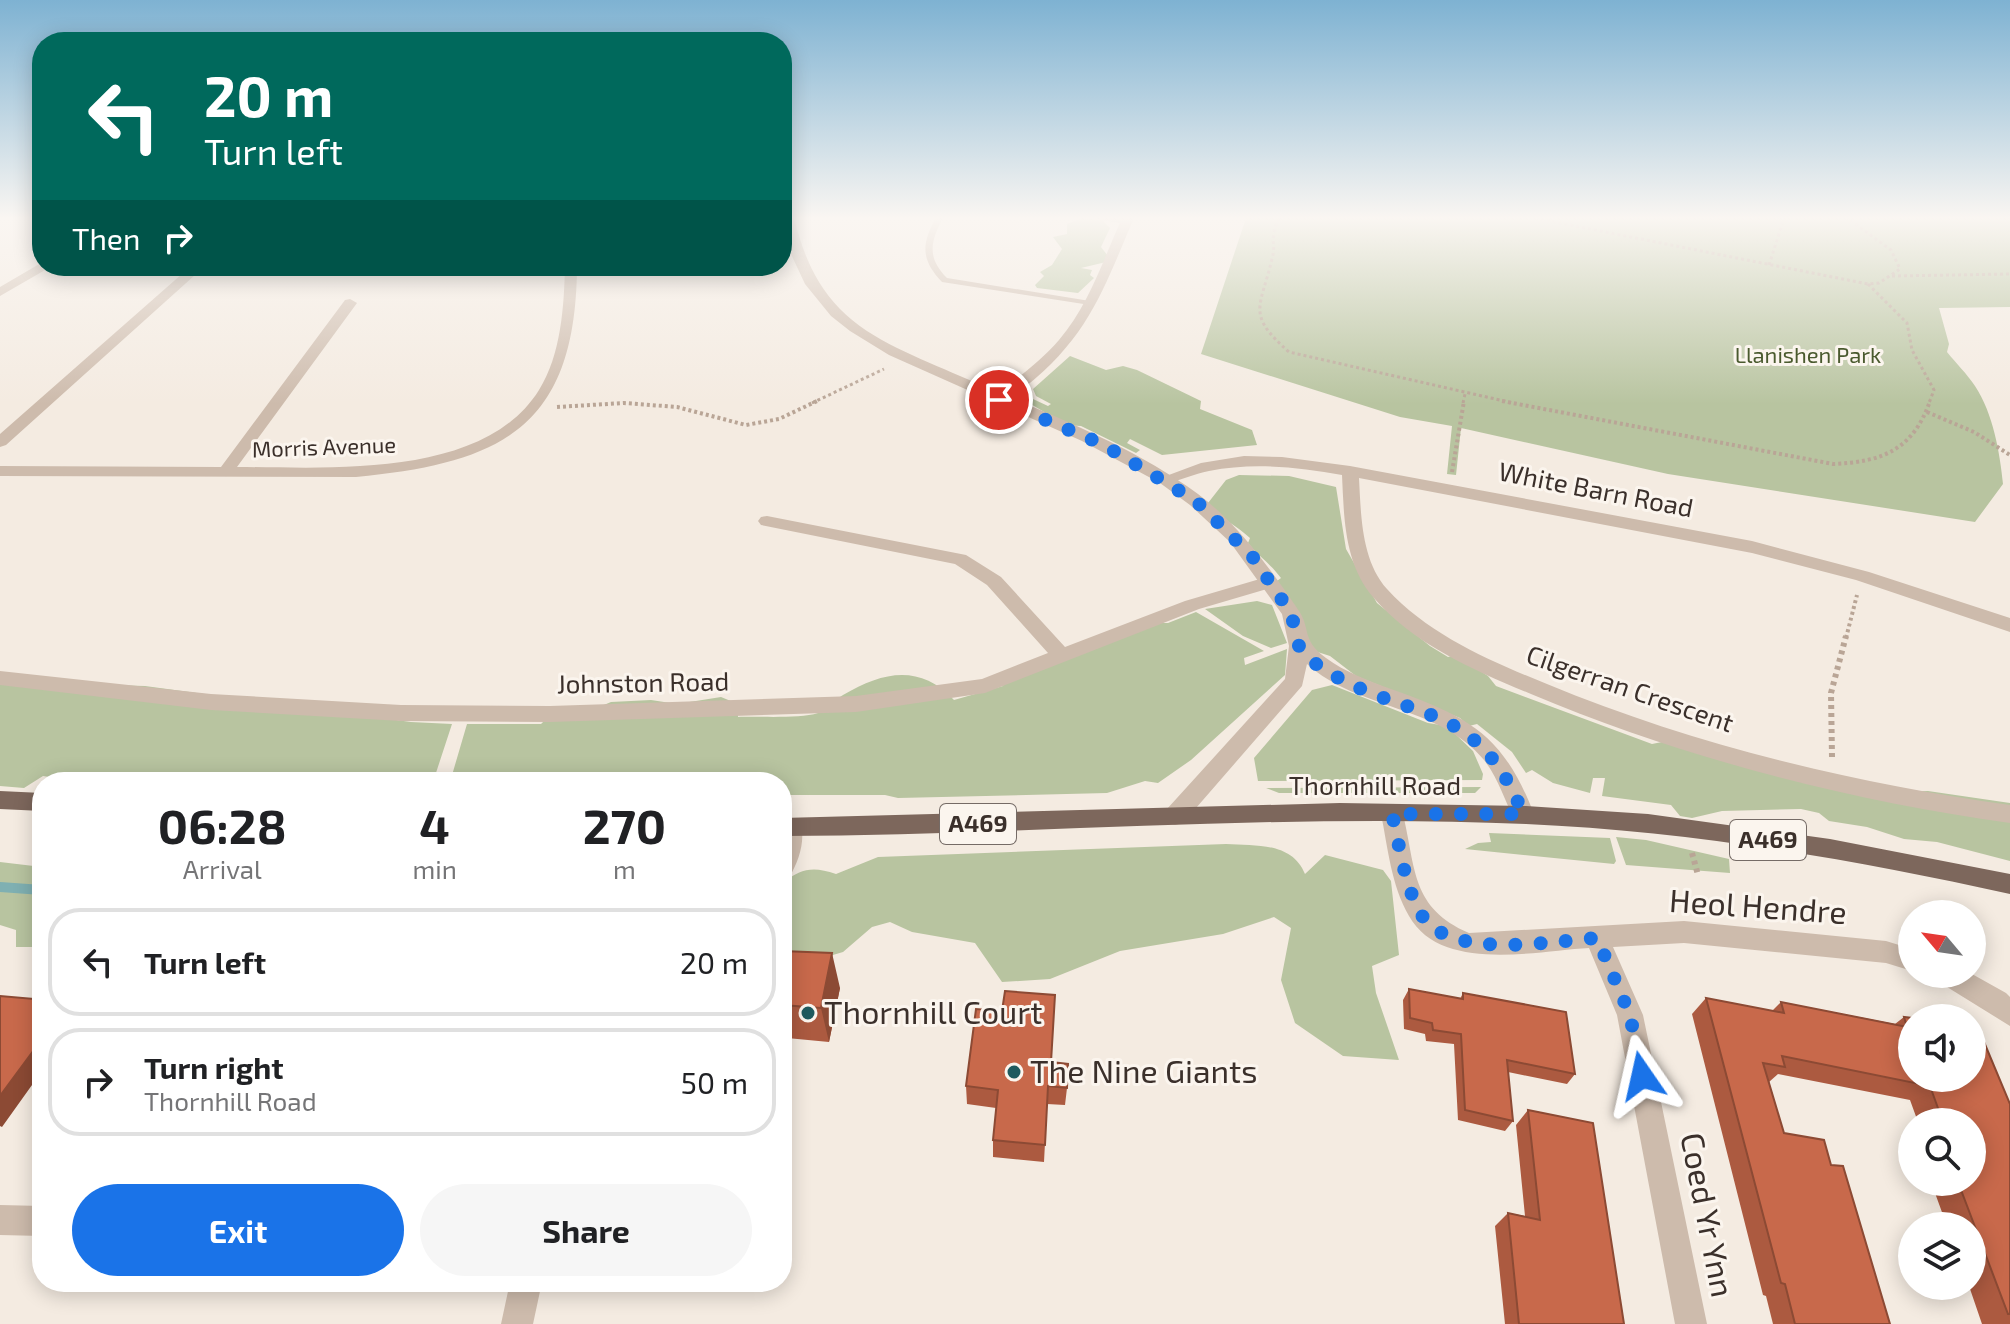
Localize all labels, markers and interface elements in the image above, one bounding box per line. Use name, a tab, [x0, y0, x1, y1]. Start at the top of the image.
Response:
text: 20 m	[204, 61, 333, 128]
icon: left	[72, 64, 176, 168]
text: Turn left	[204, 129, 343, 172]
icon: right	[156, 216, 200, 260]
text: Then	[72, 220, 140, 256]
park label: Llanishen Park	[1735, 341, 1881, 367]
pin	[965, 366, 1033, 434]
icon: arrive	[977, 378, 1021, 422]
street label: Morris Avenue	[251, 430, 396, 462]
street label: White Barn Road	[1496, 454, 1696, 523]
street label: Cilgerran Crescent	[1523, 638, 1738, 738]
street label: Johnston Road	[556, 664, 729, 699]
street label: Thornhill Road	[1289, 769, 1461, 800]
text: 06:28	[158, 796, 287, 854]
text: 4	[419, 796, 450, 854]
text: 270	[583, 796, 666, 854]
road number: A469	[940, 804, 1016, 844]
road number: A469	[1730, 820, 1806, 860]
text: Arrival	[183, 853, 262, 884]
text: min	[412, 853, 457, 884]
text: m	[613, 853, 636, 884]
street label: Heol Hendre	[1668, 880, 1848, 930]
north arrow	[1898, 900, 1986, 988]
map controls	[1898, 900, 1986, 1300]
icon: left	[76, 940, 120, 984]
text: Turn left	[144, 944, 266, 980]
text: 20 m	[680, 944, 748, 980]
place label: Thornhill Court	[824, 992, 1042, 1030]
marker: Thornhill Court	[799, 1004, 817, 1022]
button: sound	[1898, 1004, 1986, 1092]
position arrow	[1600, 1034, 1684, 1118]
text: Turn right	[144, 1049, 284, 1085]
place label: The Nine Giants	[1030, 1051, 1258, 1089]
icon: right	[76, 1060, 120, 1104]
marker: The Nine Giants	[1005, 1063, 1023, 1081]
text: 50 m	[681, 1064, 748, 1100]
text: Thornhill Road	[144, 1085, 317, 1116]
button: search	[1898, 1108, 1986, 1196]
street label: Coed Yr Ynn	[1674, 1129, 1744, 1300]
button: Exit	[72, 1184, 404, 1276]
button: Share	[420, 1184, 752, 1276]
button: layers	[1898, 1212, 1986, 1300]

